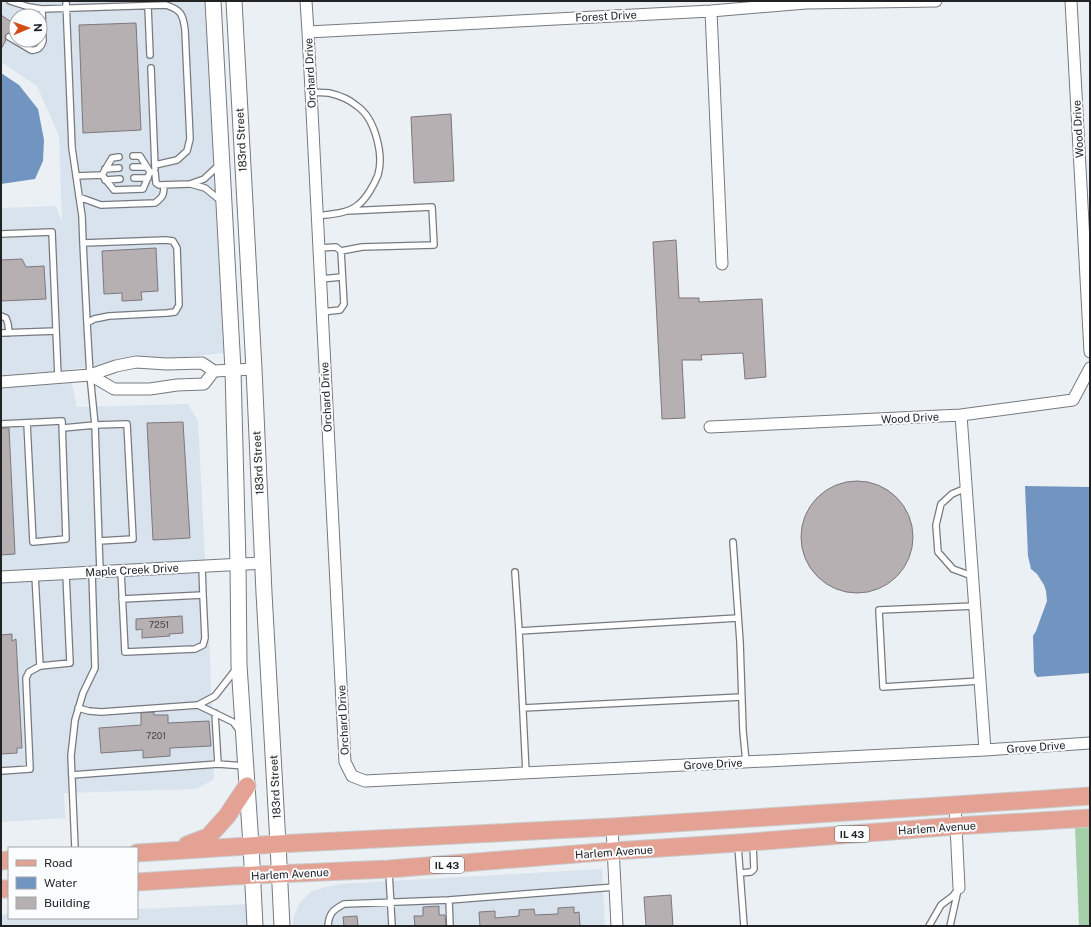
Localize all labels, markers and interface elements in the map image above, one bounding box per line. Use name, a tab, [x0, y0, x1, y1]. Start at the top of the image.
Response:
north arrow	[8, 8, 48, 48]
street label: Forest Drive	[575, 8, 637, 24]
text: N	[32, 23, 44, 32]
street label: Orchard Drive	[302, 38, 318, 108]
street label: Wood Drive	[1070, 100, 1086, 158]
street label: 183rd Street	[233, 108, 249, 172]
street label: Orchard Drive	[318, 362, 334, 432]
street label: Wood Drive	[881, 410, 939, 426]
street label: 183rd Street	[250, 431, 266, 495]
street label: Maple Creek Drive	[85, 562, 179, 578]
house number: 7251	[149, 619, 169, 630]
street label: Orchard Drive	[335, 685, 351, 755]
house number: 7201	[146, 730, 166, 741]
street label: Grove Drive	[1006, 739, 1066, 755]
street label: 183rd Street	[267, 755, 283, 819]
street label: Grove Drive	[683, 756, 743, 772]
street label: Harlem Avenue	[898, 819, 976, 837]
road number: IL 43	[835, 826, 869, 842]
street label: Harlem Avenue	[575, 843, 653, 861]
legend	[8, 847, 138, 919]
text: Road	[44, 856, 72, 870]
road number: IL 43	[430, 857, 464, 873]
street label: Harlem Avenue	[251, 866, 329, 882]
text: Water	[44, 876, 78, 890]
text: Building	[44, 896, 90, 910]

